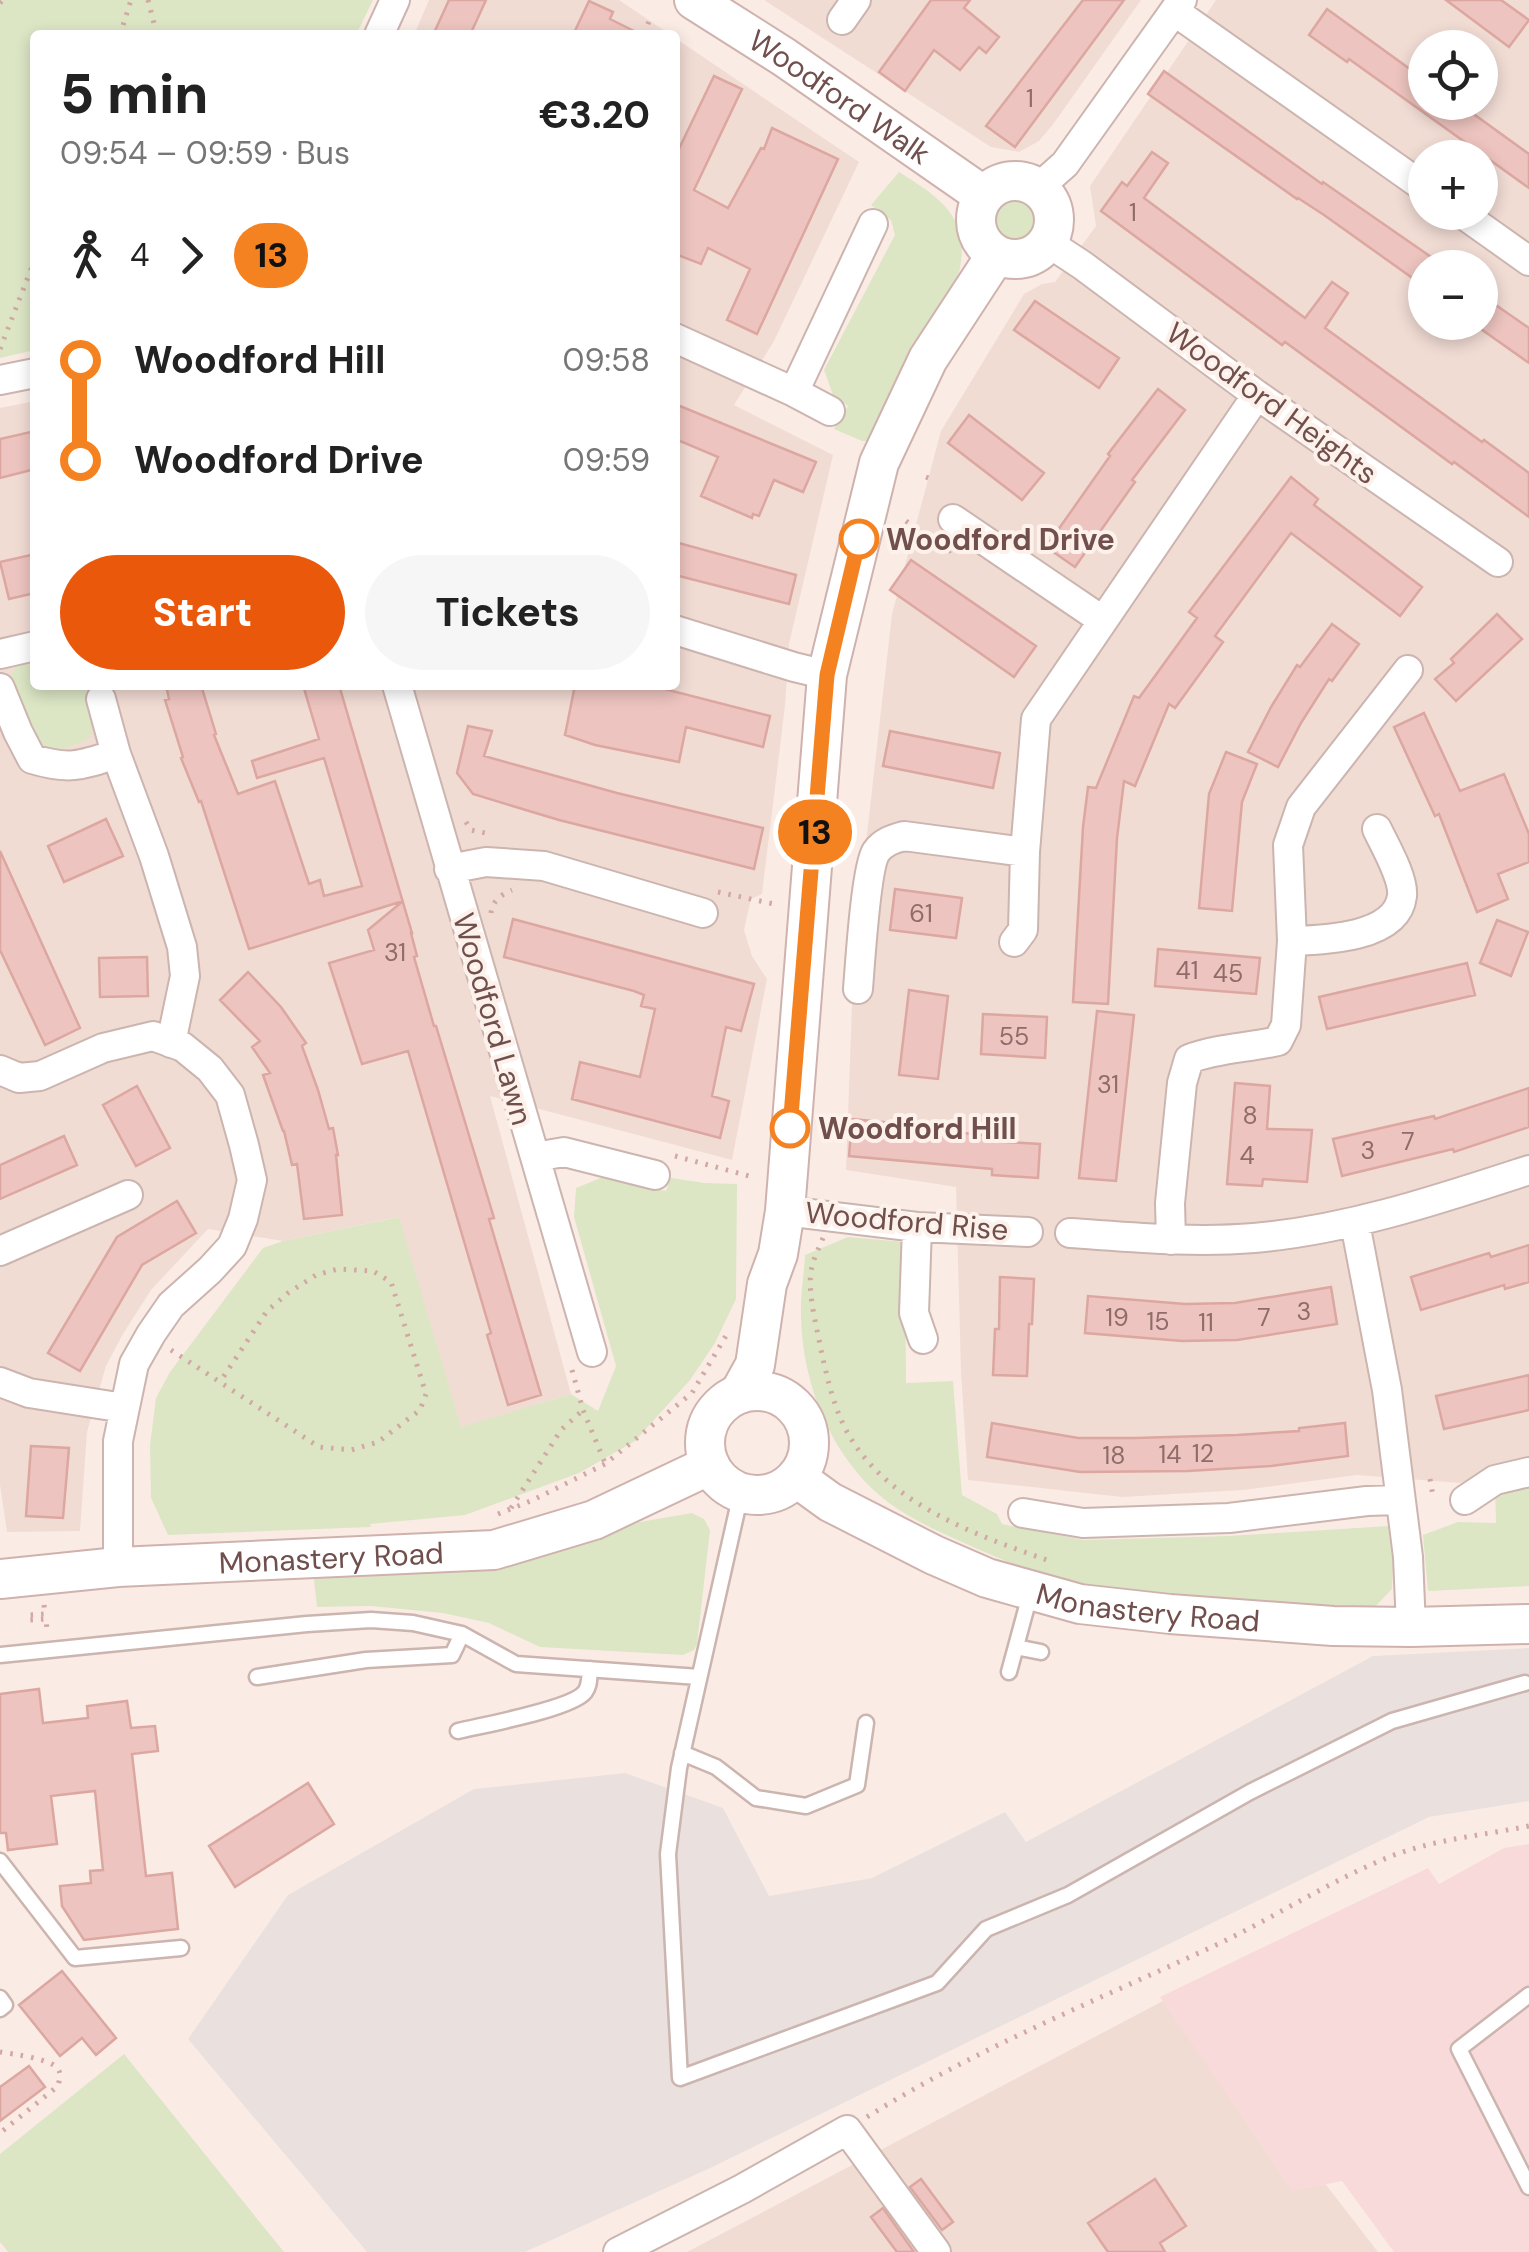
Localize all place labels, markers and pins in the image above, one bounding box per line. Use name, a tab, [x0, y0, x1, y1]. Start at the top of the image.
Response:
marker: Woodford Drive	[840, 520, 878, 558]
place label: Woodford Drive	[886, 520, 1115, 559]
marker: Woodford Hill	[771, 1109, 809, 1147]
place label: Woodford Hill	[818, 1109, 1016, 1148]

